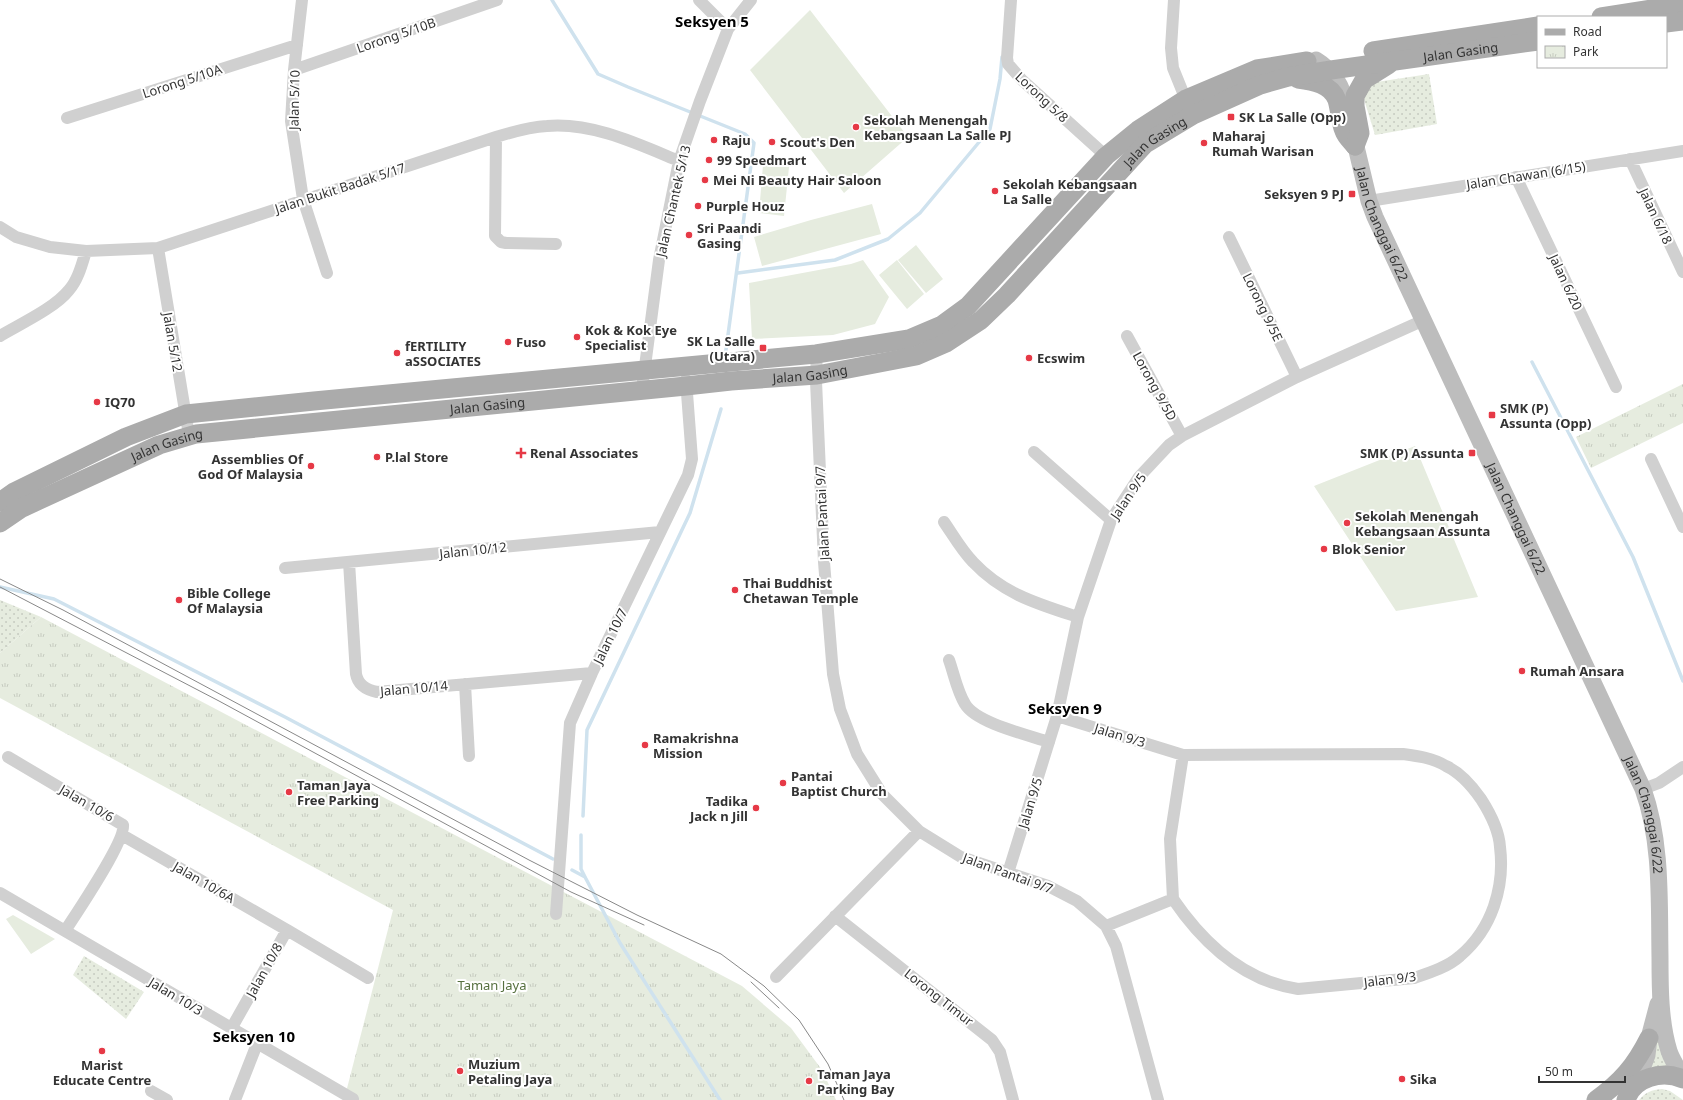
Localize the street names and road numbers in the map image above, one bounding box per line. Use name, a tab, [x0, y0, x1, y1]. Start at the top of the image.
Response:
street label: Lorong 5/10B	[354, 13, 438, 57]
street label: Jalan Gasing	[1420, 38, 1499, 66]
street label: Lorong 5/10A	[140, 59, 225, 102]
street label: Lorong 5/8	[1011, 68, 1073, 126]
street label: Jalan 5/10	[284, 70, 304, 132]
street label: Jalan Gasing	[1118, 112, 1190, 173]
street label: Jalan Chantek 5/13	[651, 143, 695, 261]
street label: Jalan Chawan (6/15)	[1463, 157, 1587, 194]
street label: Jalan Bukit Badak 5/17	[271, 158, 408, 218]
street label: Jalan Changgai 6/22	[1352, 163, 1413, 284]
street label: Jalan 6/18	[1634, 183, 1677, 247]
street label: Jalan 6/20	[1544, 249, 1587, 313]
street label: Lorong 9/5E	[1239, 270, 1287, 344]
street label: Jalan 5/12	[159, 309, 187, 373]
street label: Lorong 9/5D	[1129, 348, 1181, 424]
street label: Jalan Gasing	[770, 360, 849, 387]
street label: Jalan Gasing	[447, 393, 526, 418]
street label: Jalan Gasing	[126, 424, 204, 467]
street label: Jalan Changgai 6/22	[1481, 458, 1550, 578]
street label: Jalan Pantai 9/7	[811, 465, 834, 563]
street label: Jalan 9/5	[1105, 469, 1150, 525]
street label: Jalan 10/12	[437, 538, 507, 563]
street label: Jalan 10/7	[588, 605, 631, 669]
street label: Jalan 10/14	[378, 676, 449, 700]
street label: Jalan 9/3	[1090, 718, 1148, 751]
street label: Jalan Changgai 6/22	[1619, 751, 1667, 874]
street label: Jalan 9/5	[1013, 775, 1046, 833]
street label: Jalan 10/6	[55, 779, 118, 826]
street label: Jalan Pantai 9/7	[959, 848, 1055, 898]
street label: Jalan 10/6A	[168, 856, 239, 907]
street label: Jalan 10/8	[241, 939, 286, 1002]
street label: Lorong Timur	[901, 964, 978, 1030]
street label: Jalan 9/3	[1361, 967, 1417, 991]
street label: Jalan 10/3	[144, 972, 206, 1019]

